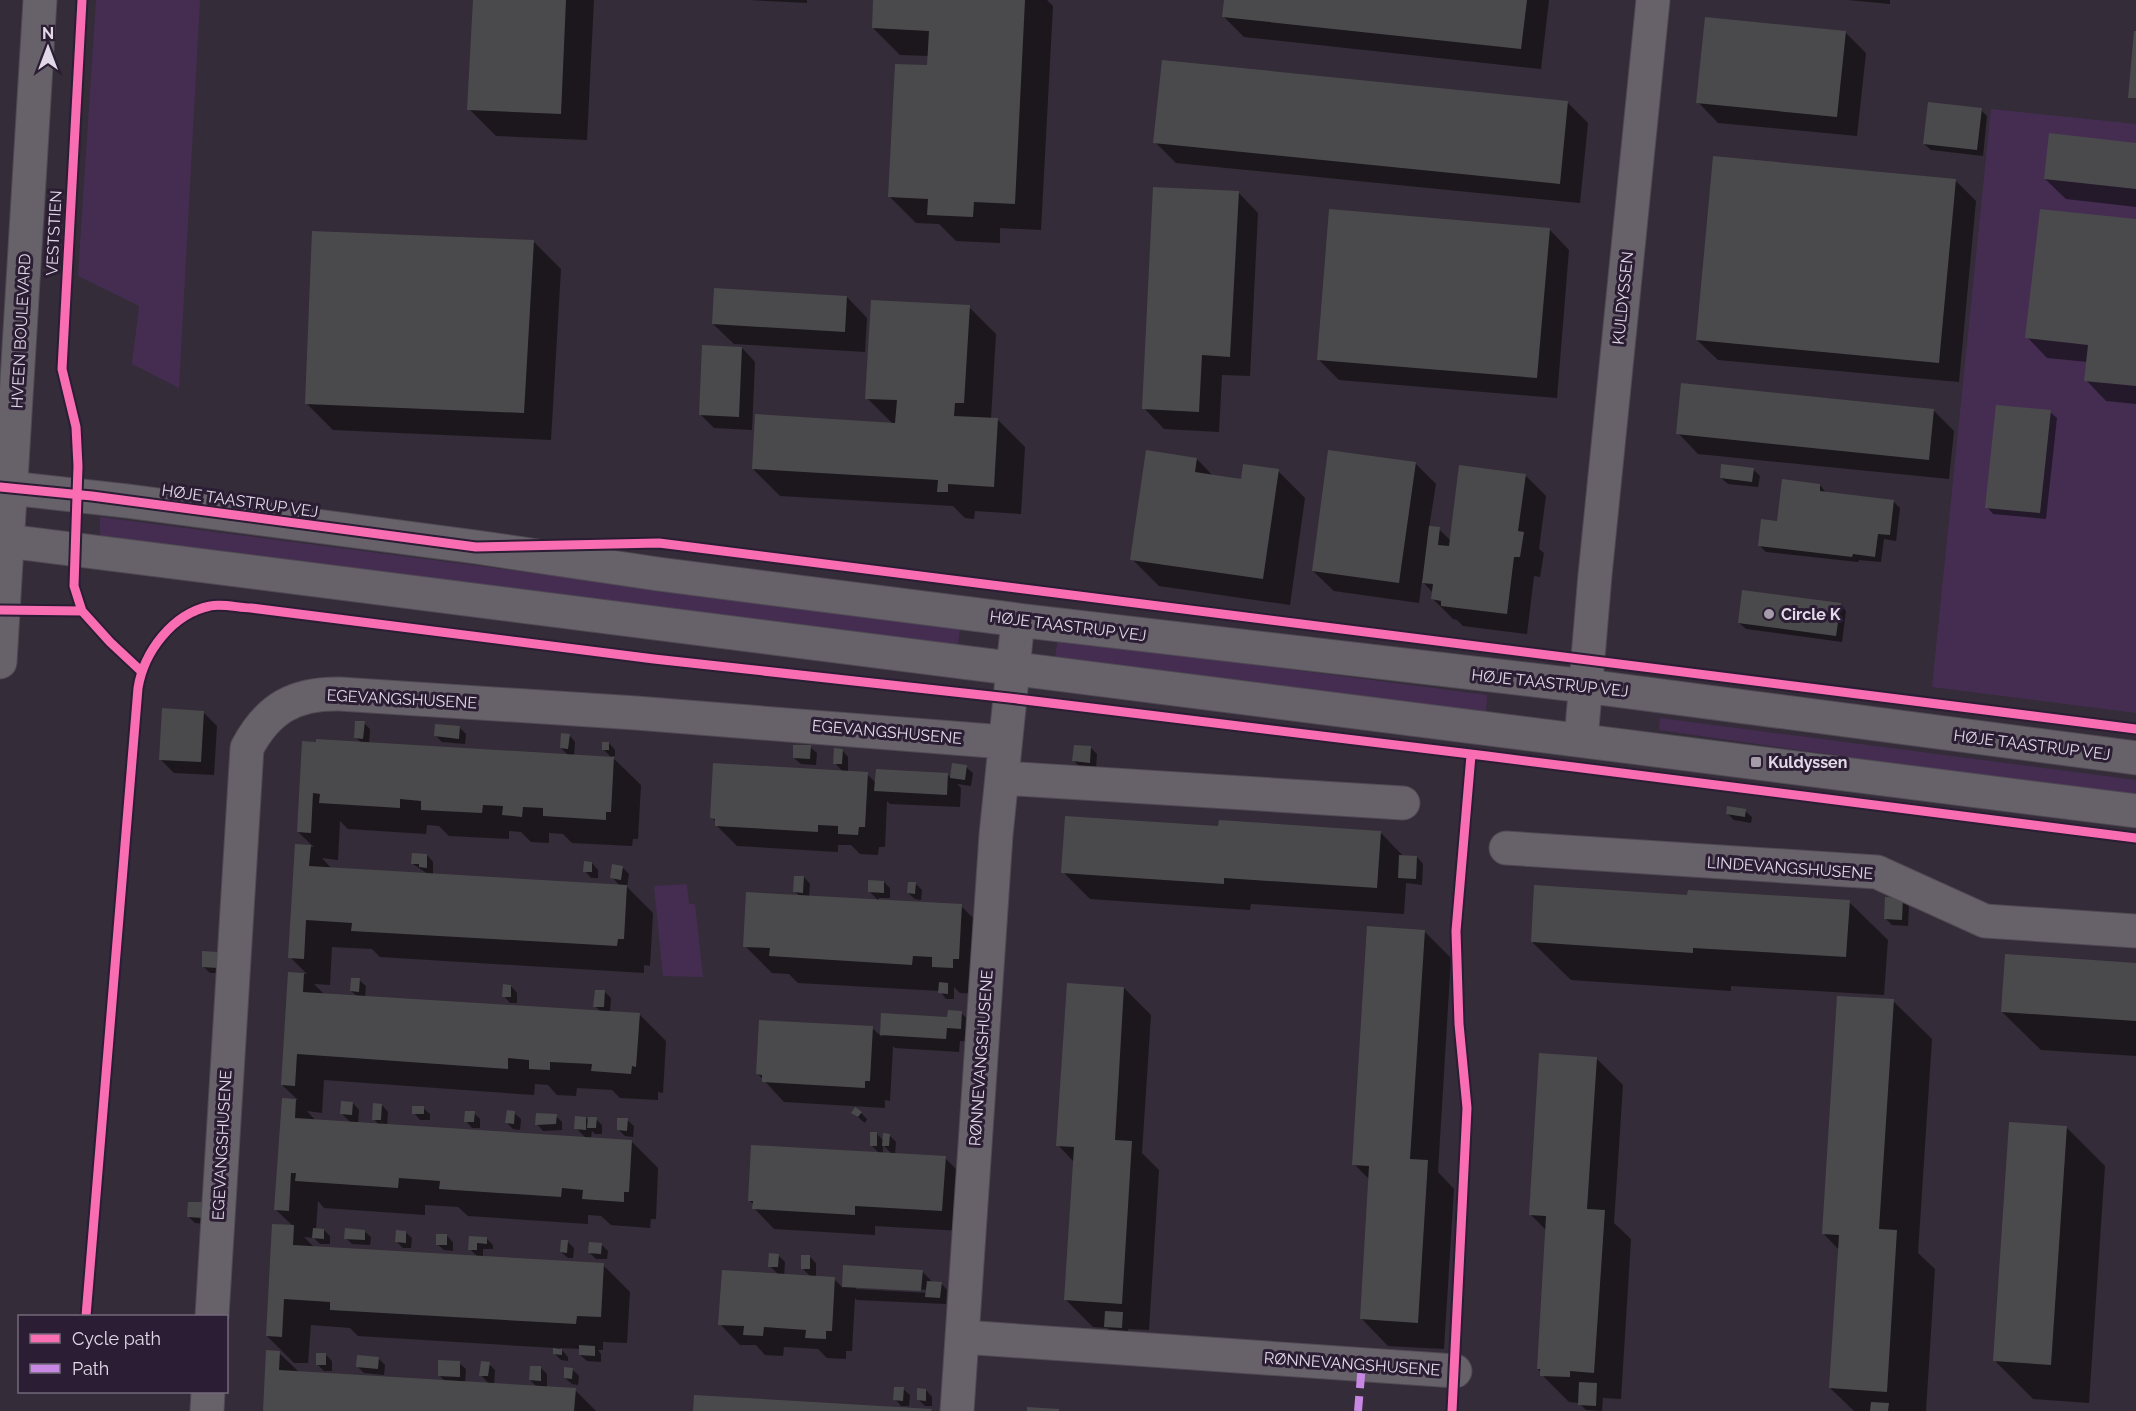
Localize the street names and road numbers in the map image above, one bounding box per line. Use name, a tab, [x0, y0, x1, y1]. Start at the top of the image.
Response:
street label: VESTSTIEN	[42, 190, 66, 276]
street label: KULDYSSEN	[1609, 250, 1637, 346]
street label: HVEEN BOULEVARD	[7, 253, 35, 409]
street label: HØJE TAASTRUP VEJ	[160, 481, 320, 521]
street label: HØJE TAASTRUP VEJ	[988, 607, 1148, 645]
street label: HØJE TAASTRUP VEJ	[1470, 665, 1630, 701]
street label: EGEVANGSHUSENE	[326, 686, 478, 712]
street label: EGEVANGSHUSENE	[811, 716, 963, 748]
street label: HØJE TAASTRUP VEJ	[1952, 726, 2112, 764]
street label: LINDEVANGSHUSENE	[1706, 853, 1874, 883]
street label: RØNNEVANGSHUSENE	[965, 969, 997, 1147]
street label: EGEVANGSHUSENE	[209, 1069, 235, 1221]
street label: RØNNEVANGSHUSENE	[1263, 1348, 1441, 1380]

